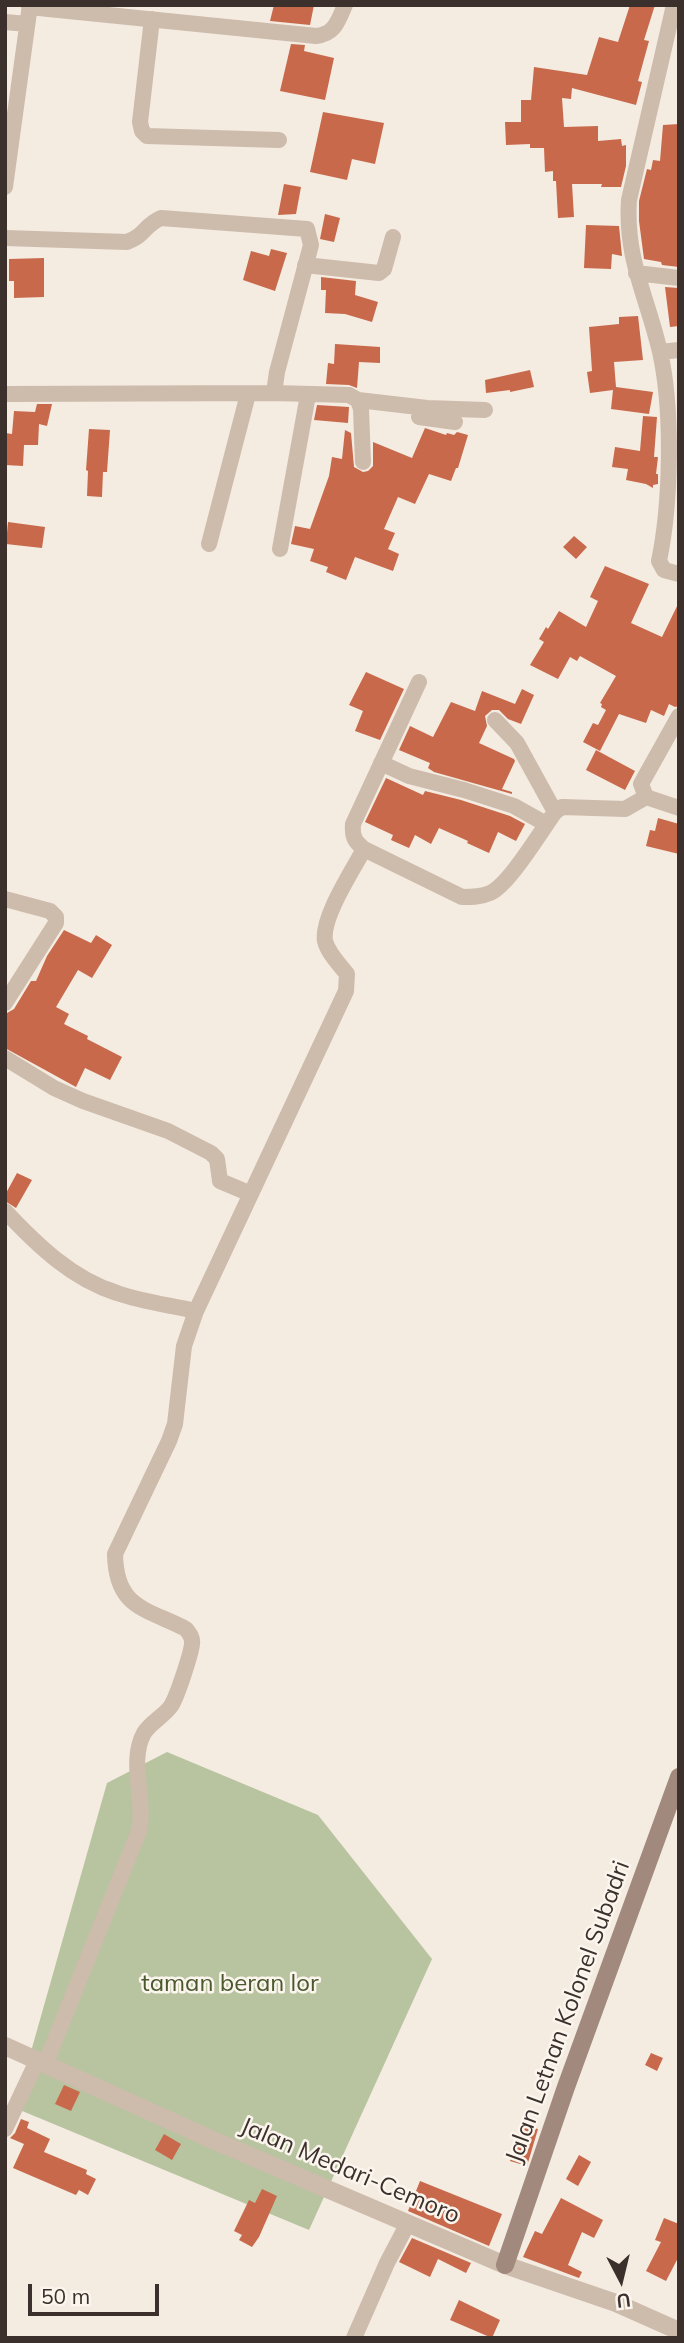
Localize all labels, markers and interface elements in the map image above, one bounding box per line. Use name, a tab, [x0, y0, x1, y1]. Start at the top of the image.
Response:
street label: Jalan Letnan Kolonel Subadri	[500, 1857, 636, 2167]
park label: taman beran lor	[141, 1970, 319, 1998]
street label: Jalan Medari-Cemoro	[236, 2112, 464, 2230]
north arrow	[586, 2245, 656, 2315]
scale bar	[32, 2270, 163, 2314]
text: 50 m	[41, 2283, 90, 2309]
text: U	[615, 2288, 632, 2314]

